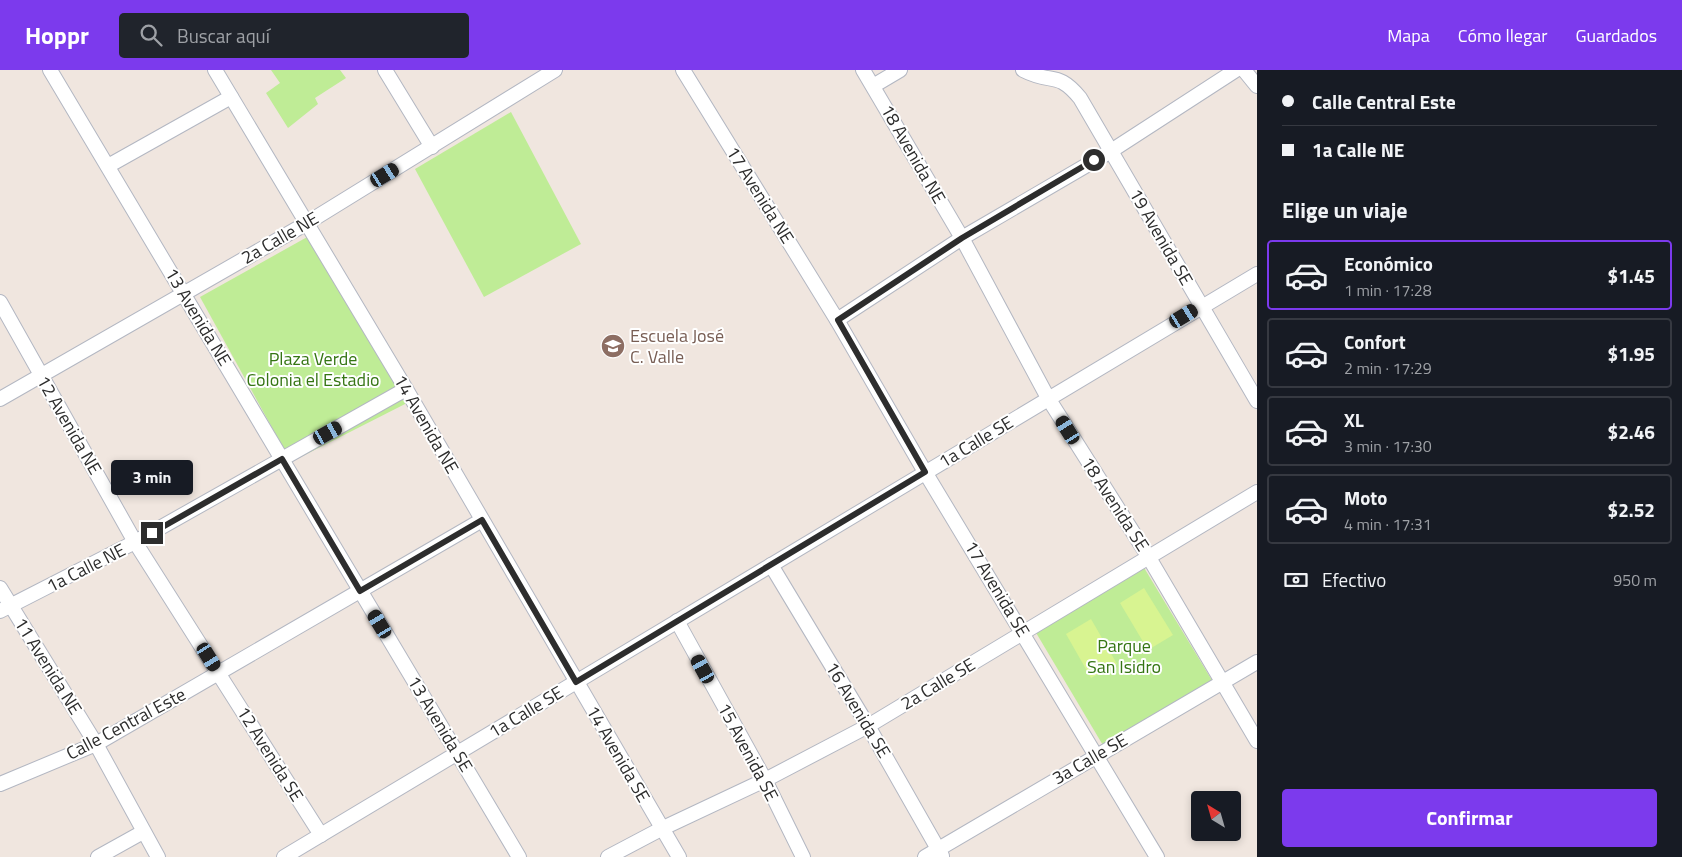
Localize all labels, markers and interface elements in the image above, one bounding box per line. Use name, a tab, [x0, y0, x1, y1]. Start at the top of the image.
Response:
search box	[119, 13, 469, 58]
text: Hoppr	[25, 17, 89, 53]
icon: search	[137, 21, 165, 49]
text: Buscar aquí	[177, 21, 270, 50]
text: Mapa	[1387, 22, 1430, 49]
text: Cómo llegar	[1458, 22, 1547, 49]
text: Guardados	[1575, 22, 1657, 49]
text: Calle Central Este	[1312, 87, 1456, 116]
street label: 18 Avenida NE	[874, 99, 953, 208]
text: 1a Calle NE	[1312, 135, 1404, 164]
street label: 17 Avenida NE	[720, 141, 801, 249]
route start	[1083, 149, 1105, 171]
car	[368, 161, 401, 189]
street label: 19 Avenida SE	[1123, 183, 1200, 290]
text: Elige un viaje	[1282, 193, 1408, 227]
street label: 2a Calle NE	[236, 205, 323, 271]
text: Económico	[1344, 249, 1433, 278]
icon: car	[1284, 253, 1329, 298]
text: $1.45	[1608, 261, 1655, 290]
street label: 13 Avenida NE	[158, 262, 238, 371]
text: 1 min · 17:28	[1344, 278, 1432, 302]
car	[1167, 302, 1200, 330]
place label: Escuela José C. Valle	[630, 322, 724, 370]
text: Confort	[1344, 327, 1406, 356]
icon: car	[1284, 331, 1329, 376]
school or university icon: Escuela José C. Valle	[600, 333, 626, 359]
text: $1.95	[1608, 339, 1655, 368]
park label: Plaza Verde Colonia el Estadio	[246, 345, 380, 393]
text: 2 min · 17:29	[1344, 356, 1432, 380]
street label: 14 Avenida NE	[387, 369, 466, 478]
street label: 12 Avenida NE	[30, 370, 109, 479]
text: XL	[1344, 405, 1364, 434]
street label: 1a Calle SE	[933, 409, 1018, 475]
icon: car	[1284, 409, 1329, 454]
car	[1053, 413, 1082, 447]
text: $2.46	[1608, 417, 1655, 446]
car	[311, 419, 344, 447]
text: 3 min · 17:30	[1344, 434, 1432, 458]
street label: 18 Avenida SE	[1075, 451, 1156, 556]
callout: 3 min	[111, 460, 193, 496]
text: 3 min	[133, 465, 171, 489]
text: Moto	[1344, 483, 1387, 512]
icon: car	[1284, 487, 1329, 532]
text: $2.52	[1608, 495, 1655, 524]
text: 4 min · 17:31	[1344, 512, 1432, 536]
route end	[141, 522, 163, 544]
street label: 1a Calle NE	[42, 536, 130, 599]
street label: 17 Avenida SE	[958, 536, 1037, 642]
text: Efectivo	[1322, 565, 1386, 594]
icon: cash	[1282, 566, 1310, 594]
text: 950 m	[1613, 568, 1657, 592]
car	[365, 607, 394, 641]
street label: 11 Avenida NE	[8, 612, 89, 720]
park label: Parque San Isidro	[1087, 632, 1161, 680]
car	[194, 640, 223, 674]
street label: 2a Calle SE	[895, 651, 980, 717]
car	[689, 652, 716, 686]
street label: 16 Avenida SE	[819, 657, 898, 763]
street label: 13 Avenida SE	[401, 671, 480, 777]
street label: 1a Calle SE	[483, 679, 568, 745]
street label: Calle Central Este	[61, 681, 190, 766]
street label: 15 Avenida SE	[711, 698, 786, 806]
street label: 14 Avenida SE	[580, 700, 657, 807]
street label: 12 Avenida SE	[230, 701, 310, 807]
street label: 3a Calle SE	[1047, 726, 1132, 791]
button: Confirmar	[1282, 789, 1657, 847]
north arrow	[1191, 791, 1241, 841]
map controls	[1191, 791, 1241, 841]

